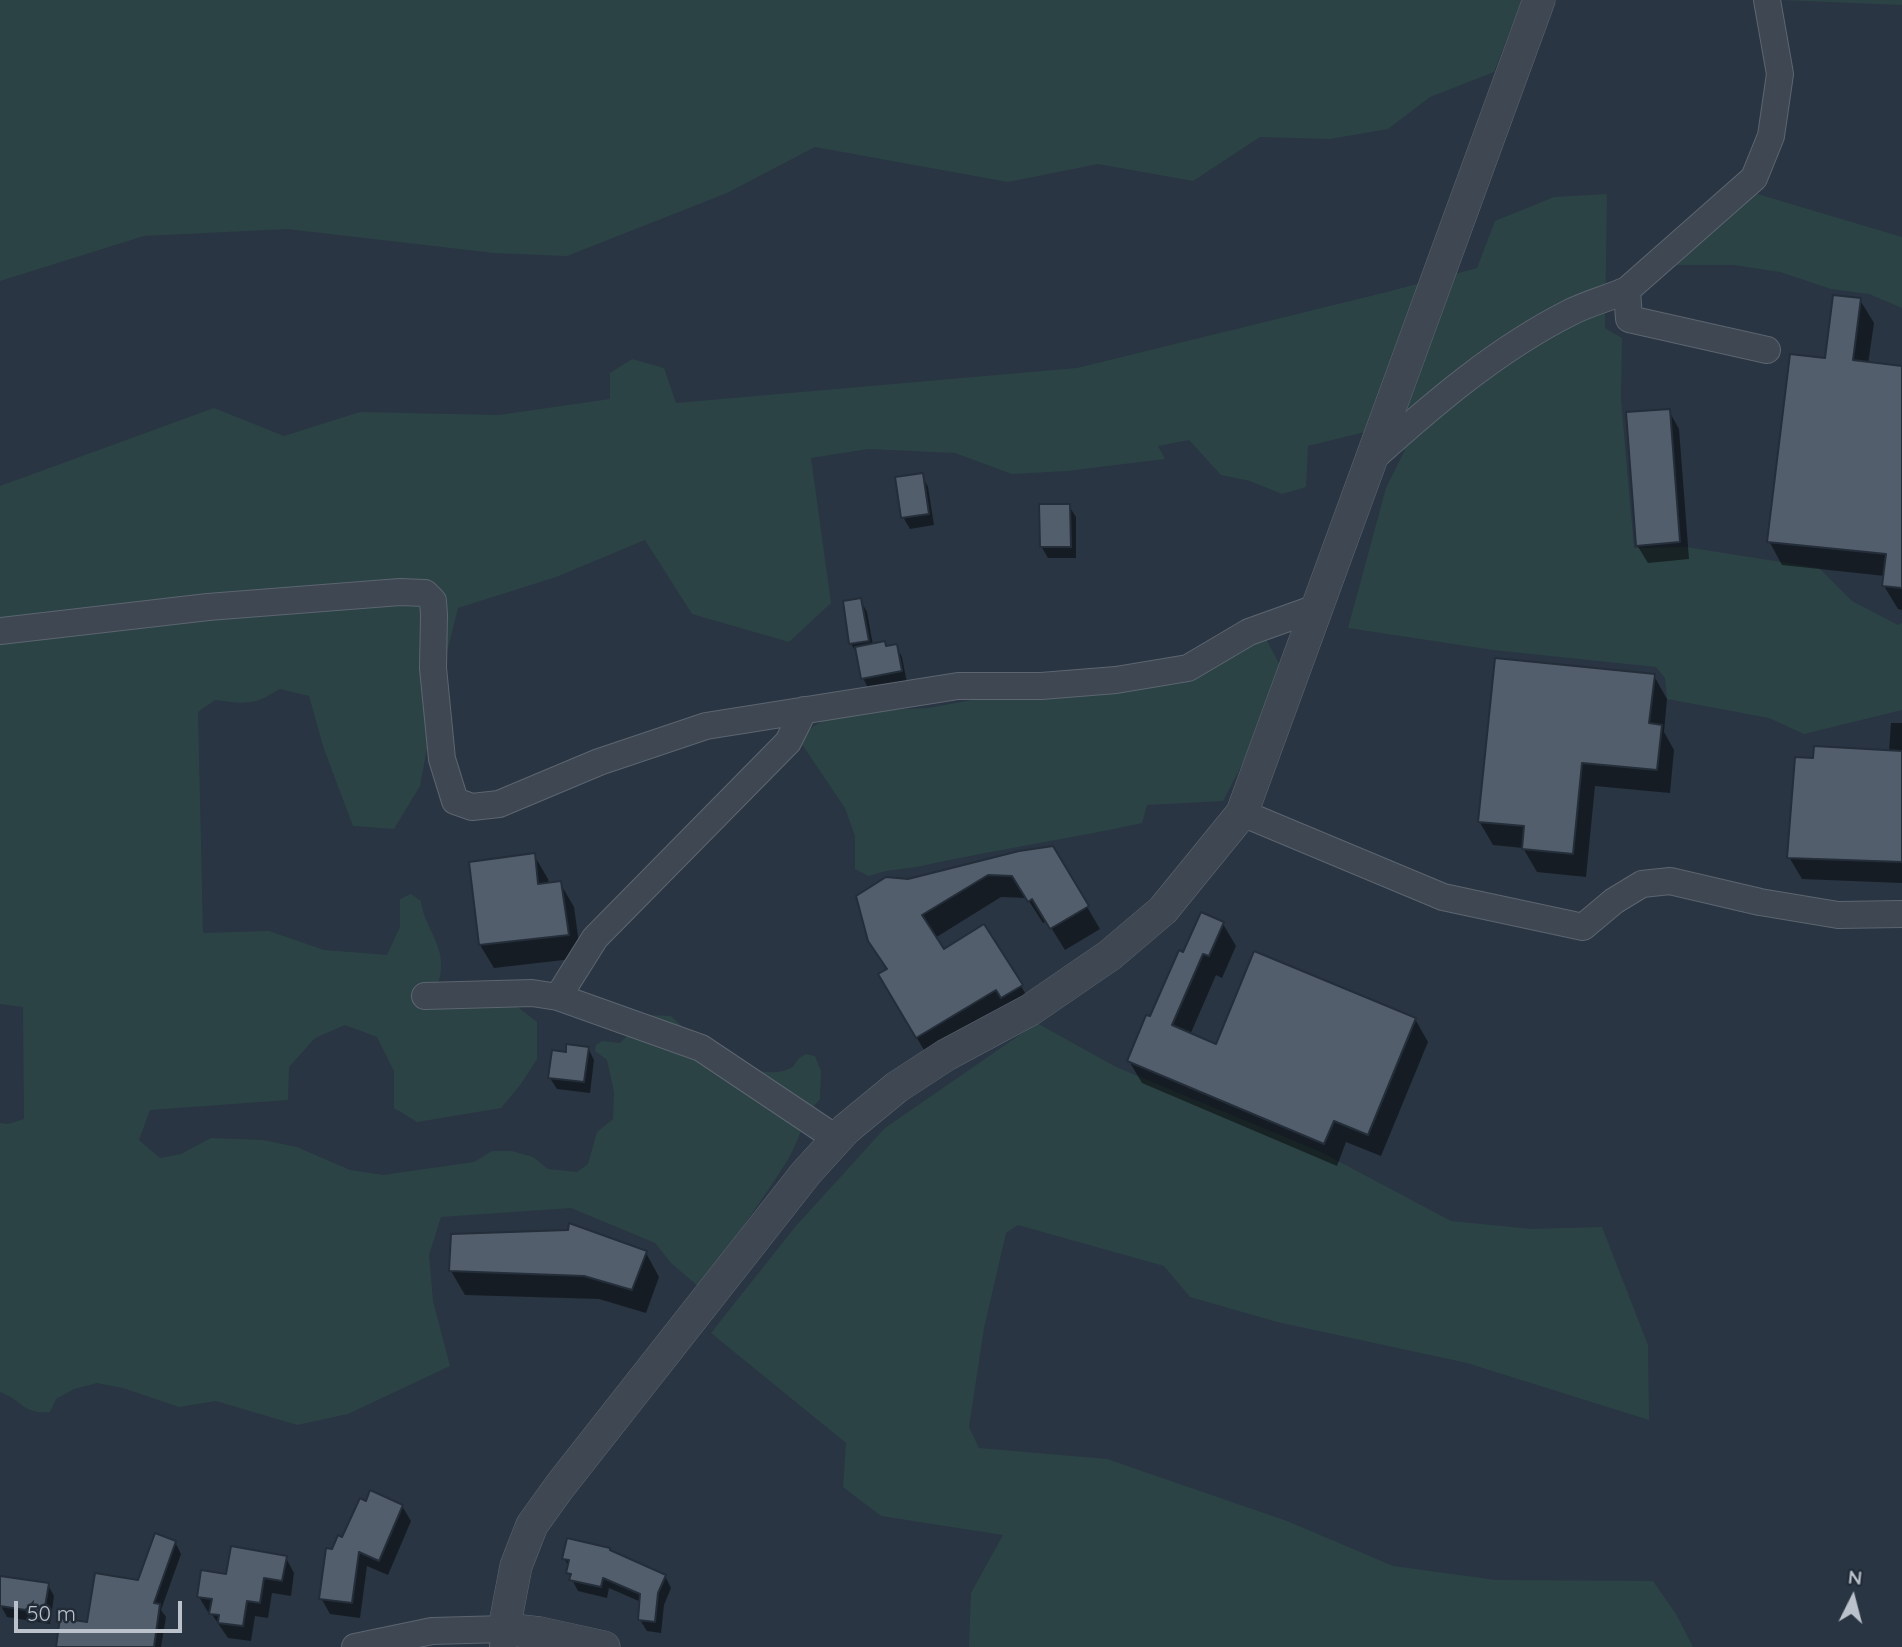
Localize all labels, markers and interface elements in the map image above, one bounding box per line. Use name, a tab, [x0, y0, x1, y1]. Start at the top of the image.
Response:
north arrow	[1818, 1563, 1888, 1633]
text: N	[1847, 1564, 1863, 1590]
scale bar	[18, 1588, 186, 1632]
text: 50 m	[27, 1600, 76, 1626]

